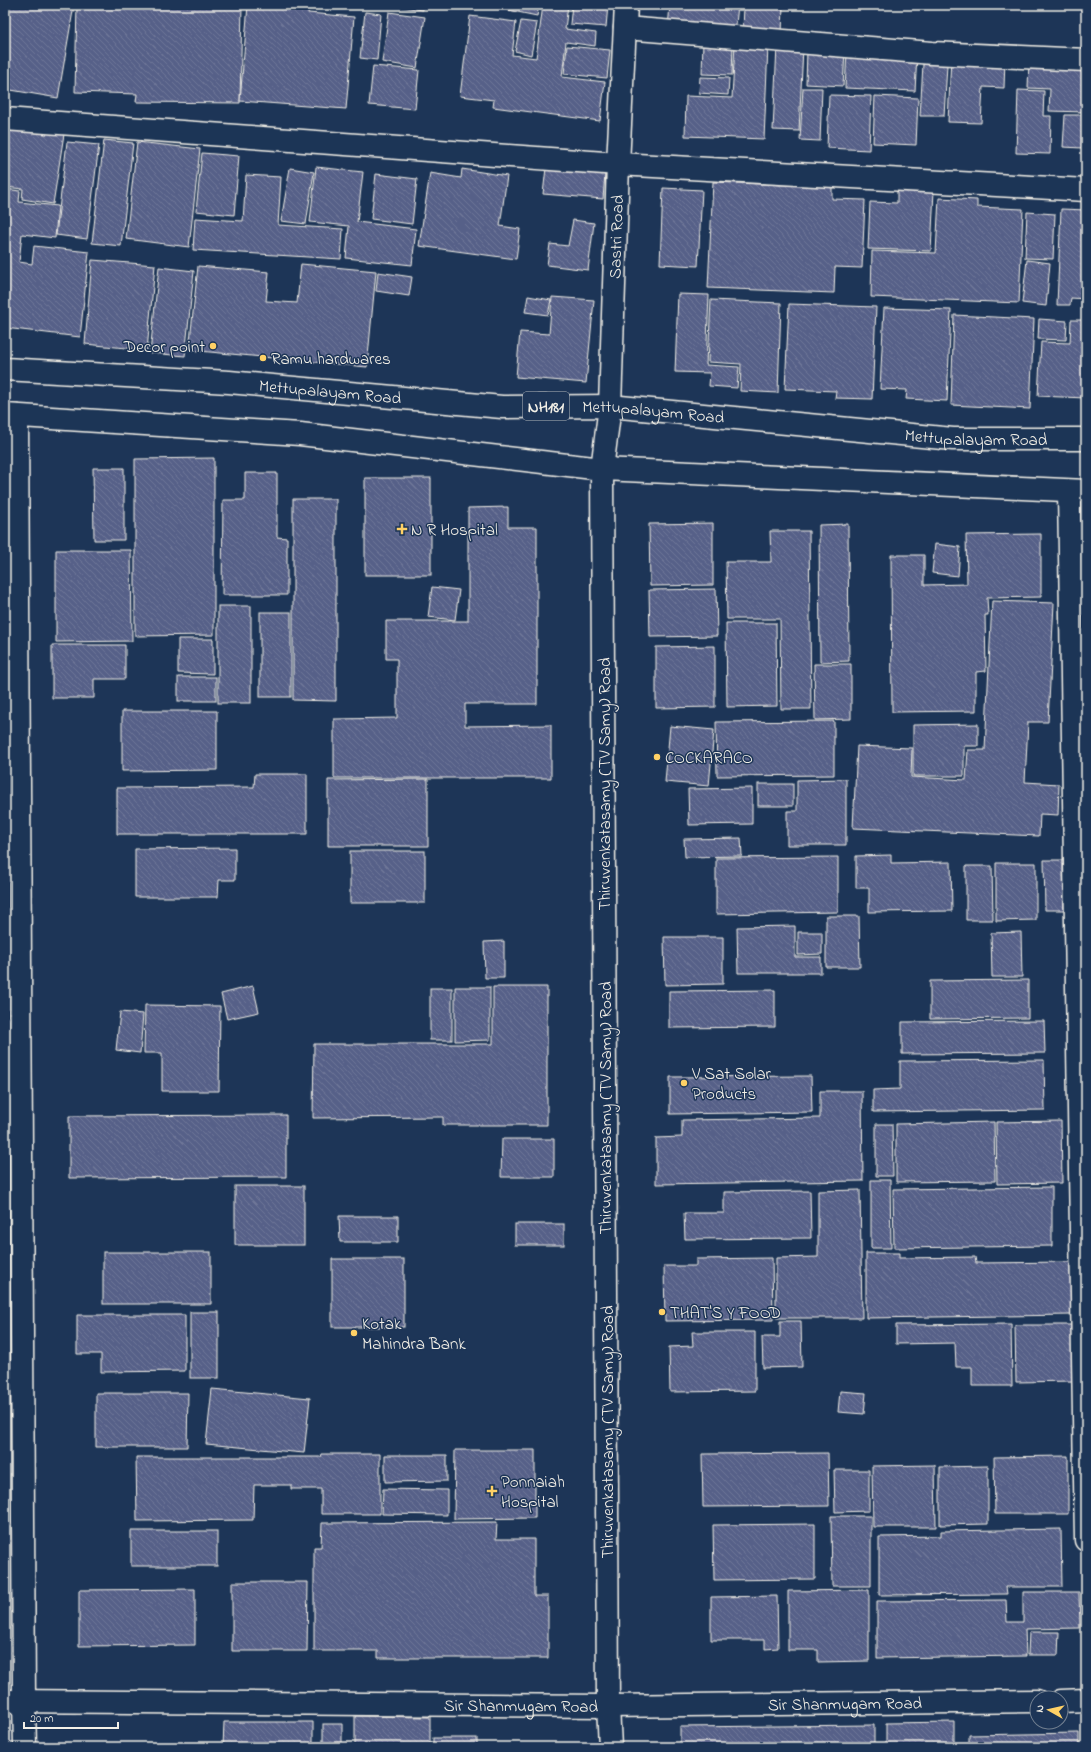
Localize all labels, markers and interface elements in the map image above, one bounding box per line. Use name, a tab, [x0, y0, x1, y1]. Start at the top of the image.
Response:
street label: Sastri Road	[603, 194, 631, 279]
place label: Decor point	[123, 335, 205, 360]
marker: Decor point	[208, 341, 218, 351]
place label: Ramu hardwares	[271, 347, 391, 372]
marker: Ramu hardwares	[258, 353, 268, 363]
street label: Mettupalayam Road	[258, 374, 403, 412]
road number: NH181	[523, 392, 569, 420]
street label: Mettupalayam Road	[582, 395, 726, 431]
street label: Mettupalayam Road	[903, 423, 1048, 454]
place label: N R Hospital	[411, 518, 498, 543]
marker: N R Hospital	[396, 523, 408, 535]
street label: Thiruvenkatasamy (TV Samy) Road	[593, 657, 619, 911]
place label: COCKARACO	[665, 746, 753, 771]
marker: COCKARACO	[652, 752, 662, 762]
street label: Thiruvenkatasamy (TV Samy) Road	[594, 981, 620, 1235]
place label: V Sat Solar Products	[691, 1062, 772, 1107]
marker: V Sat Solar Products	[679, 1078, 689, 1088]
place label: THAT'S Y FOOD	[670, 1301, 781, 1326]
street label: Thiruvenkatasamy (TV Samy) Road	[596, 1305, 622, 1559]
marker: THAT'S Y FOOD	[657, 1307, 667, 1317]
place label: Kotak Mahindra Bank	[362, 1312, 466, 1357]
marker: Kotak Mahindra Bank	[349, 1328, 359, 1338]
place label: Ponnaiah Hospital	[501, 1470, 565, 1515]
marker: Ponnaiah Hospital	[486, 1485, 498, 1497]
north arrow	[1029, 1690, 1069, 1730]
street label: Sir Shanmugam Road	[768, 1691, 923, 1719]
street label: Sir Shanmugam Road	[444, 1694, 599, 1721]
scale bar	[24, 1704, 118, 1730]
text: N	[1032, 1704, 1049, 1714]
text: 20 m	[30, 1710, 53, 1728]

